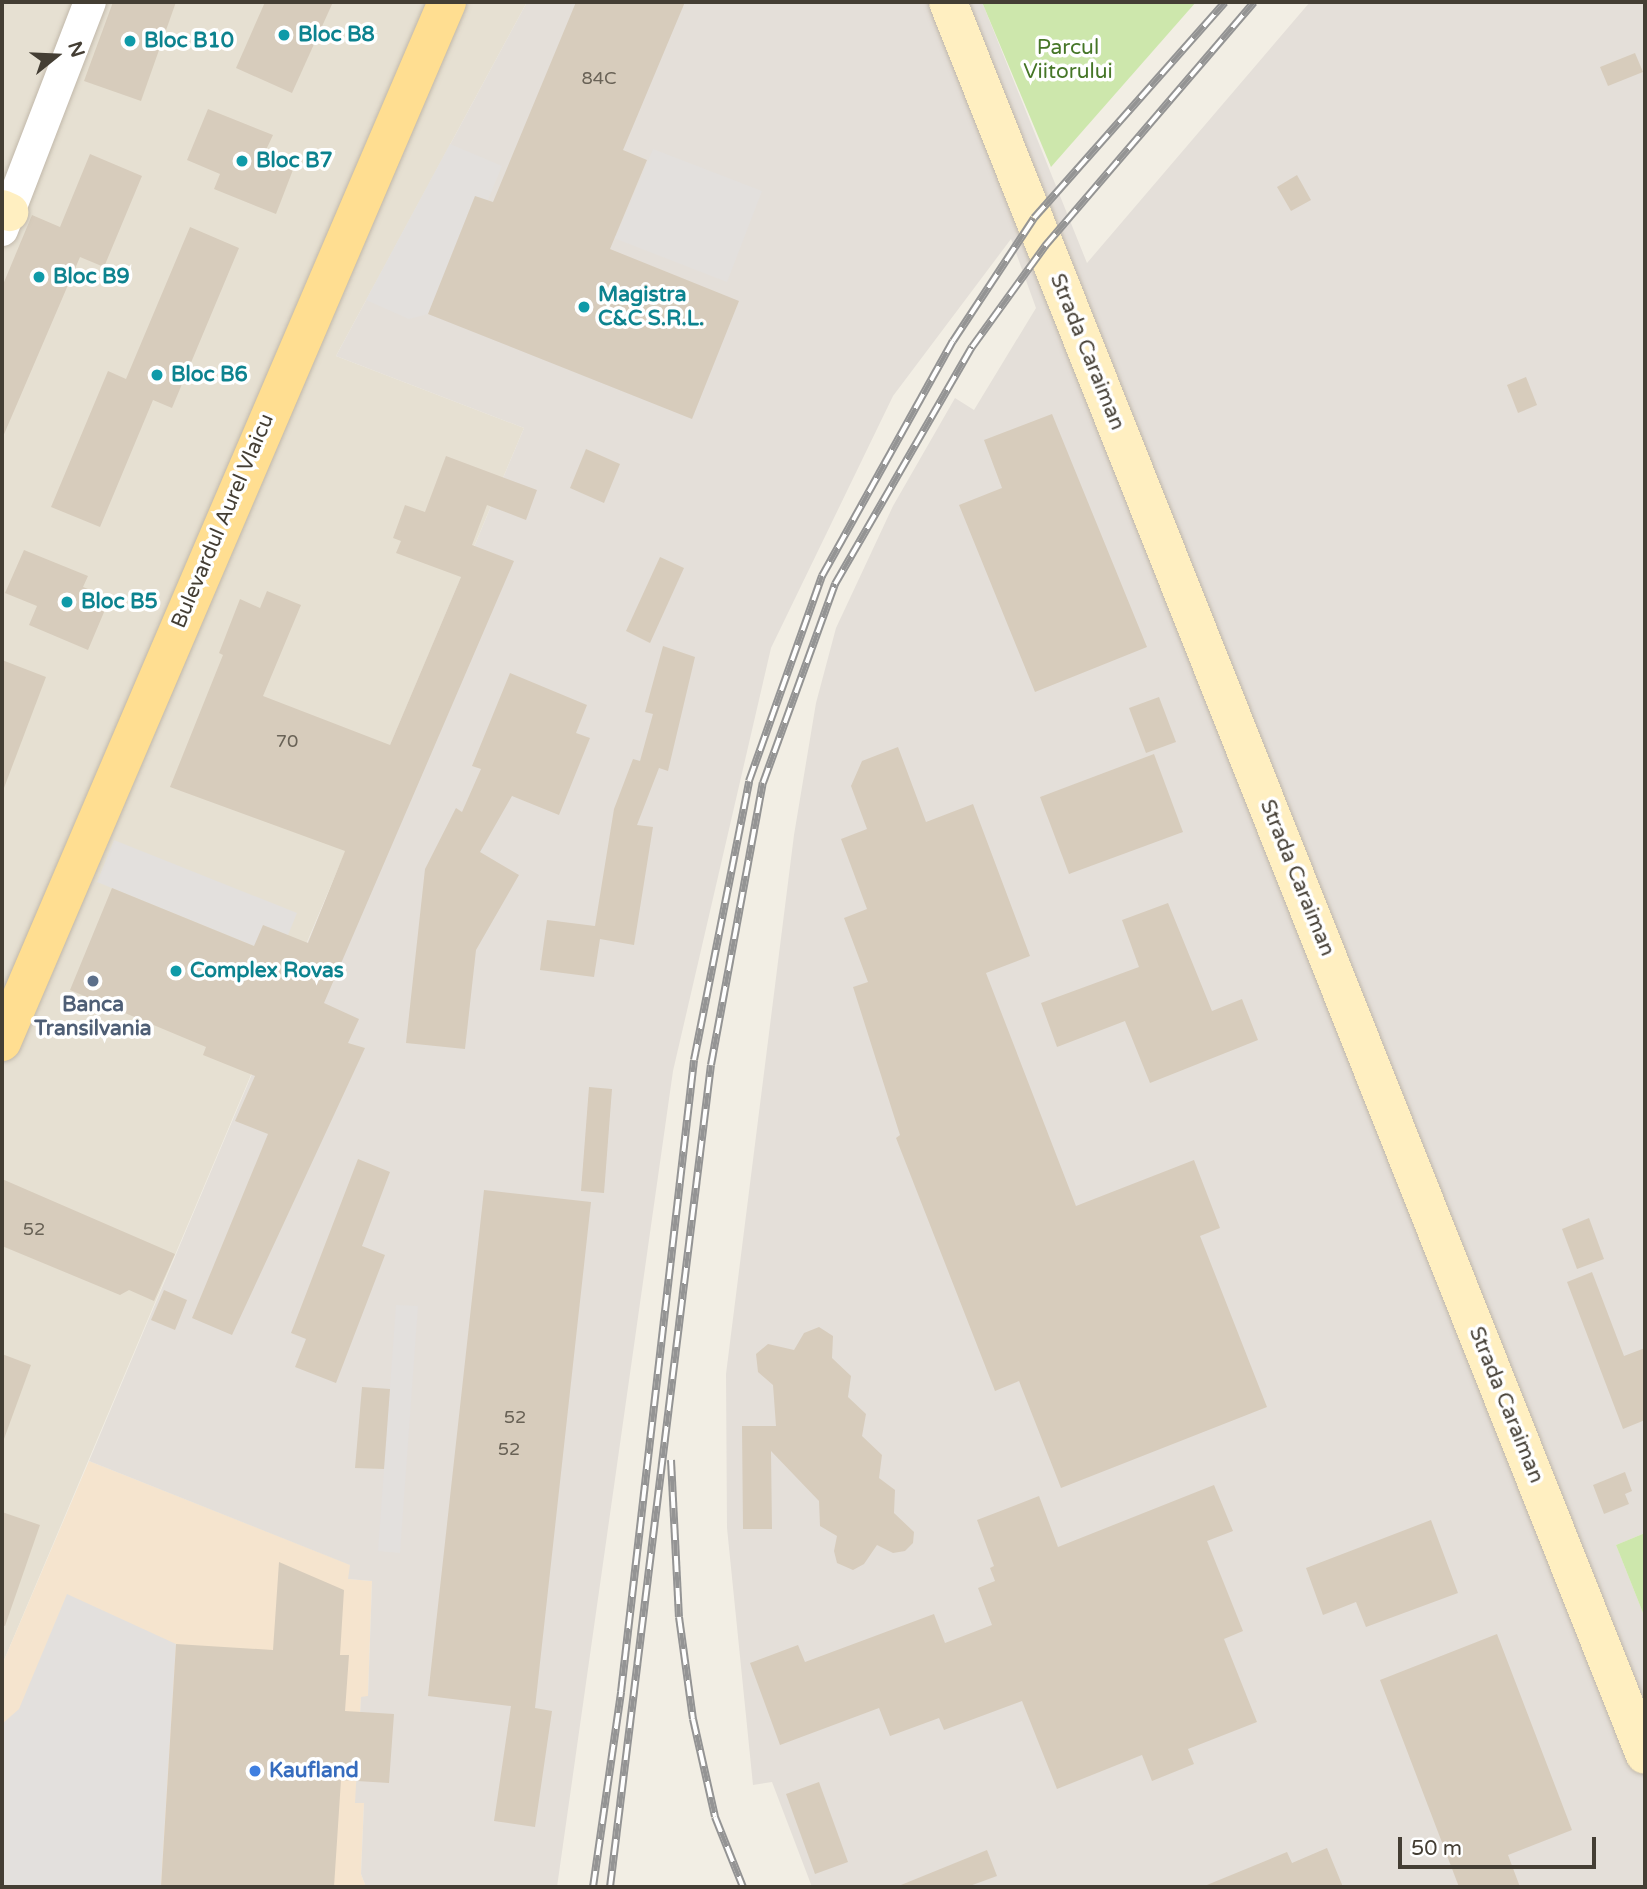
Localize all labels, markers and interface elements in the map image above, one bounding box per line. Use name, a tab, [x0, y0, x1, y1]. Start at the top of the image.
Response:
north arrow	[21, 21, 91, 91]
place label: Bloc B8	[298, 22, 375, 48]
marker: Bloc B8	[276, 27, 292, 43]
place label: Bloc B10	[144, 28, 234, 54]
marker: Bloc B10	[122, 33, 138, 49]
park label: Parcul Viitorului	[1023, 35, 1113, 85]
text: N	[63, 39, 89, 60]
house number: 84C	[581, 67, 617, 89]
place label: Bloc B7	[256, 148, 333, 174]
marker: Bloc B7	[234, 153, 250, 169]
place label: Bloc B9	[53, 264, 130, 290]
marker: Bloc B9	[31, 269, 47, 285]
street label: Strada Caraiman	[1044, 270, 1130, 434]
place label: Magistra C&C S.R.L.	[598, 282, 704, 332]
marker: Magistra C&C S.R.L.	[576, 299, 592, 315]
place label: Bloc B6	[171, 362, 248, 388]
marker: Bloc B6	[149, 367, 165, 383]
street label: Bulevardul Aurel Vlaicu	[166, 410, 280, 632]
place label: Bloc B5	[81, 589, 158, 615]
marker: Bloc B5	[59, 594, 75, 610]
house number: 70	[276, 730, 298, 752]
street label: Strada Caraiman	[1254, 796, 1340, 960]
place label: Complex Rovas	[190, 958, 344, 984]
marker: Complex Rovas	[168, 963, 184, 979]
marker: Banca Transilvania	[85, 973, 101, 989]
place label: Banca Transilvania	[34, 992, 152, 1042]
house number: 52	[23, 1218, 45, 1240]
street label: Strada Caraiman	[1463, 1323, 1549, 1487]
house number: 52	[504, 1406, 526, 1428]
house number: 52	[498, 1438, 520, 1460]
place label: Kaufland	[269, 1758, 359, 1784]
marker: Kaufland	[247, 1763, 263, 1779]
scale bar	[1402, 1822, 1600, 1866]
text: 50 m	[1411, 1836, 1462, 1861]

